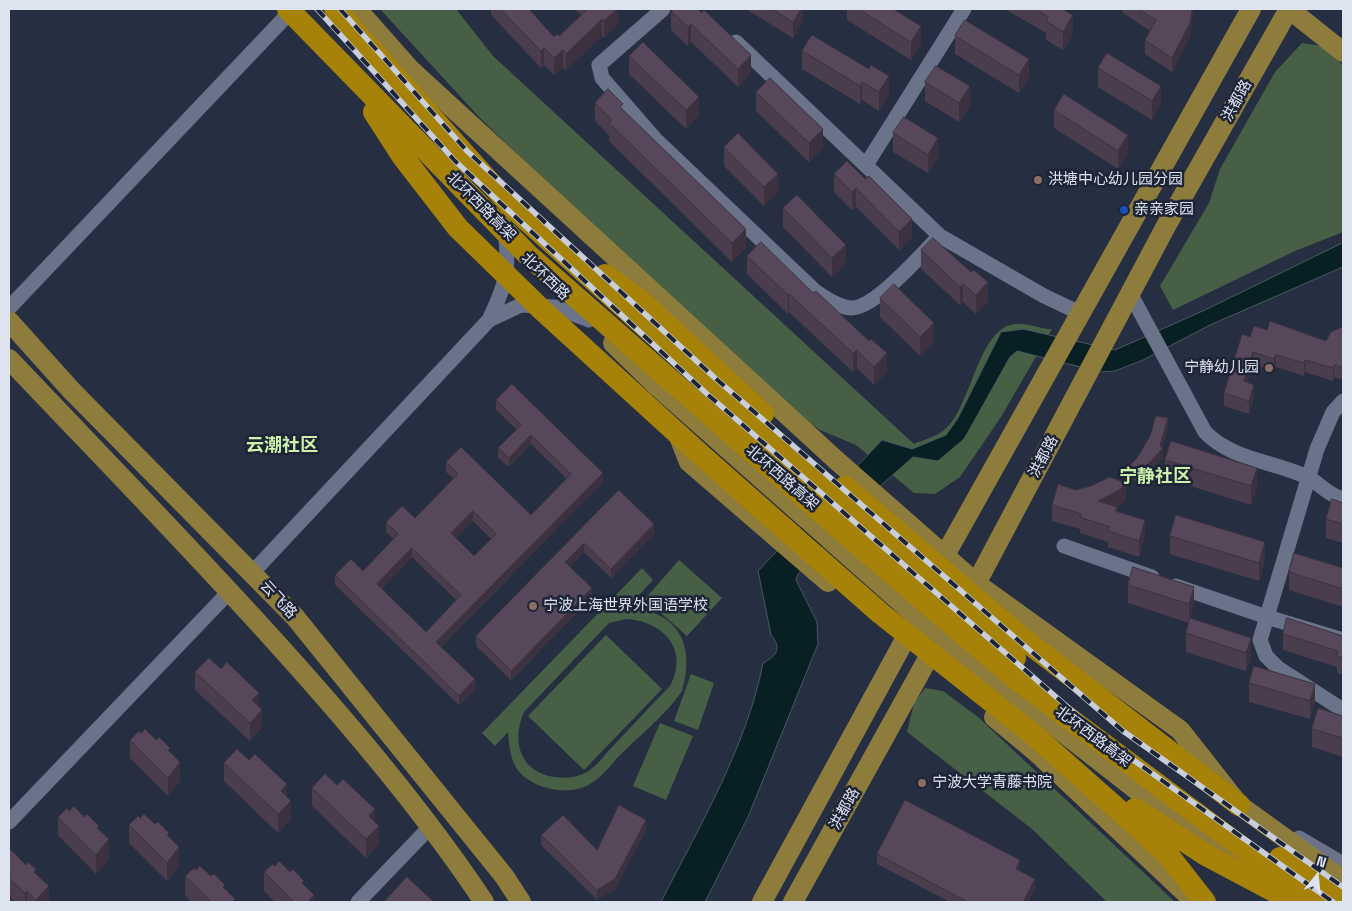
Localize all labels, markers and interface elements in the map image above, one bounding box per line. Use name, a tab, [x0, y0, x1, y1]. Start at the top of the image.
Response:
street label: 洪都路	[1218, 77, 1256, 125]
street label: 北环西路高架	[443, 169, 519, 245]
place label: 洪塘中心幼儿园分园	[1048, 171, 1183, 189]
marker: 洪塘中心幼儿园分园	[1032, 174, 1044, 186]
place label: 亲亲家园	[1134, 201, 1194, 219]
marker: 亲亲家园	[1118, 204, 1130, 216]
street label: 北环西路	[517, 250, 573, 304]
place label: 宁静幼儿园	[1184, 359, 1259, 377]
marker: 宁静幼儿园	[1263, 362, 1275, 374]
street label: 洪都路	[1025, 433, 1063, 481]
district label: 云潮社区	[246, 435, 318, 457]
street label: 北环西路高架	[742, 442, 822, 514]
district label: 宁静社区	[1119, 466, 1191, 488]
street label: 云飞路	[256, 577, 300, 623]
place label: 宁波上海世界外国语学校	[543, 597, 708, 615]
marker: 宁波上海世界外国语学校	[527, 600, 539, 612]
street label: 北环西路高架	[1052, 703, 1134, 771]
place label: 宁波大学青藤书院	[932, 774, 1052, 792]
marker: 宁波大学青藤书院	[916, 777, 928, 789]
street label: 洪都路	[826, 785, 864, 833]
north arrow	[1292, 851, 1342, 901]
text: N	[1314, 852, 1328, 872]

